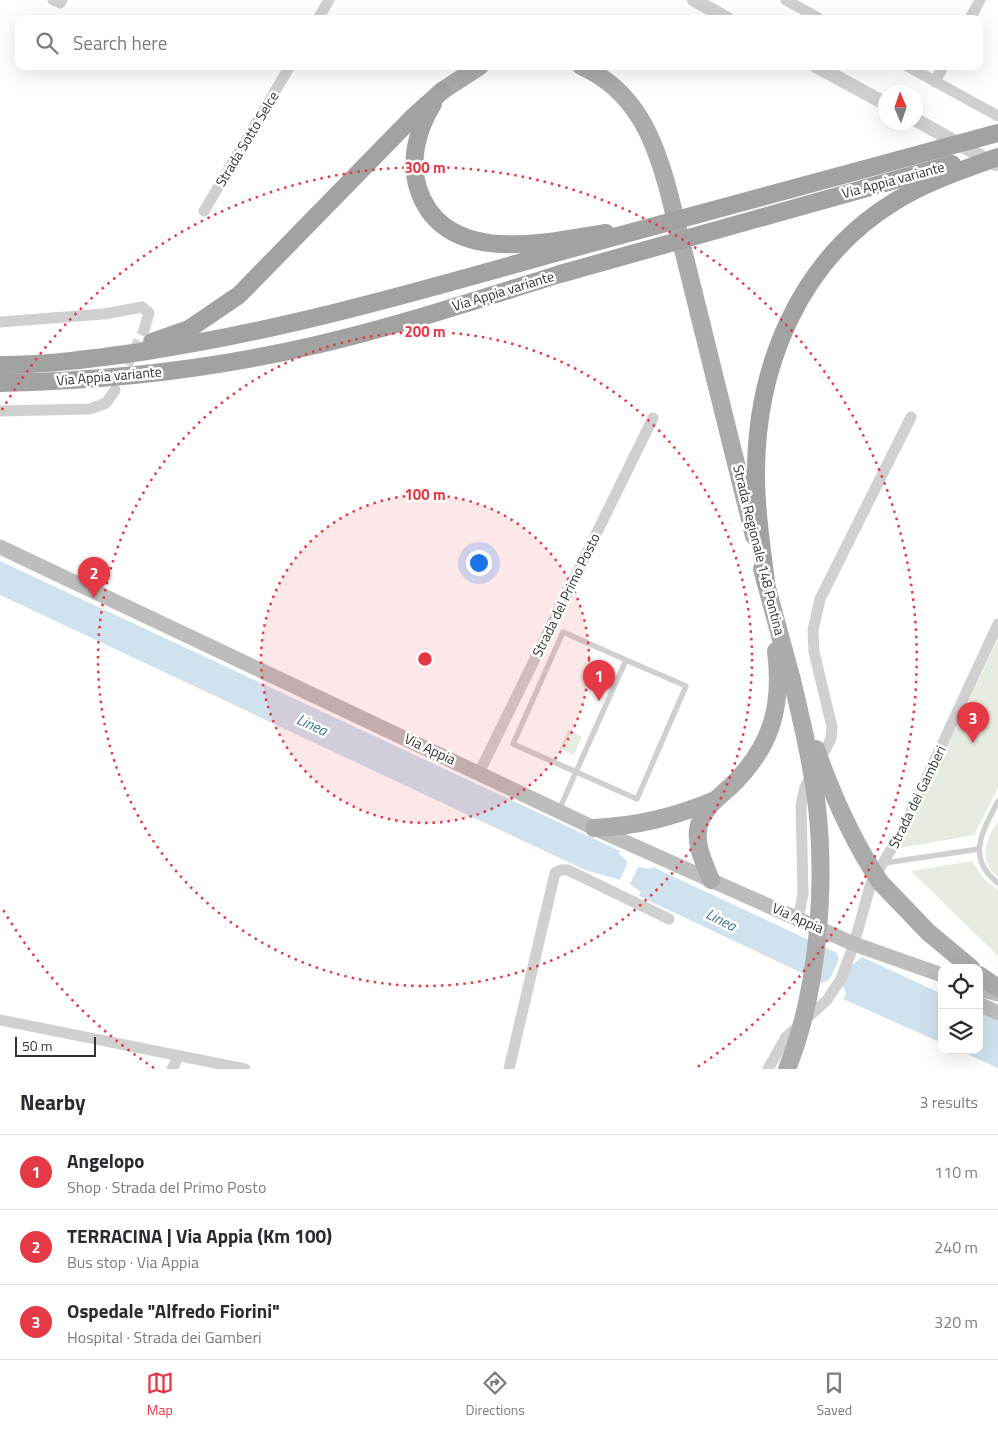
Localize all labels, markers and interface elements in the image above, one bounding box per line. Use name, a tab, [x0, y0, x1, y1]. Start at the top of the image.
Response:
search box	[15, 15, 983, 70]
text: Search here	[73, 28, 167, 57]
icon: search	[33, 29, 61, 57]
north arrow	[878, 85, 923, 130]
street label: Strada Sotto Selce	[210, 87, 283, 190]
text: 300 m	[404, 156, 446, 179]
street label: Via Appia variante	[839, 156, 947, 203]
street label: Via Appia variante	[449, 265, 556, 316]
text: 200 m	[404, 320, 446, 343]
street label: Via Appia variante	[55, 360, 162, 391]
street label: Strada Regionale 148 Pontina	[728, 462, 791, 637]
text: 100 m	[404, 483, 446, 506]
street label: Strada del Primo Posto	[526, 529, 605, 660]
your location	[466, 550, 492, 576]
pin: 2	[78, 557, 110, 598]
centre of rings	[416, 650, 434, 668]
pin: 1	[583, 660, 615, 701]
pin: 3	[957, 702, 989, 743]
water label: Linea	[293, 707, 333, 742]
street label: Via Appia	[401, 728, 459, 770]
street label: Strada dei Gamberi	[883, 742, 951, 852]
street label: Via Appia	[769, 897, 827, 938]
water label: Linea	[702, 902, 742, 938]
map controls	[938, 964, 983, 1054]
button: locate	[938, 964, 983, 1009]
button: layers	[938, 1009, 983, 1054]
scale bar	[15, 1034, 96, 1057]
text: 50 m	[22, 1035, 52, 1056]
text: Nearby	[20, 1086, 85, 1118]
text: 3 results	[919, 1090, 978, 1114]
text: Angelopo	[67, 1146, 144, 1175]
text: 1	[32, 1160, 40, 1184]
text: 110 m	[934, 1160, 978, 1184]
text: Shop · Strada del Primo Posto	[67, 1175, 266, 1199]
text: TERRACINA | Via Appia (Km 100)	[67, 1221, 332, 1250]
text: 2	[32, 1235, 40, 1259]
text: 240 m	[934, 1235, 978, 1259]
text: Bus stop · Via Appia	[67, 1250, 199, 1274]
text: Ospedale "Alfredo Fiorini"	[67, 1296, 280, 1325]
text: 3	[32, 1310, 40, 1334]
text: 320 m	[934, 1310, 978, 1334]
text: Hospital · Strada dei Gamberi	[67, 1325, 261, 1349]
tab: Map	[146, 1369, 174, 1420]
tab: Directions	[465, 1369, 525, 1420]
tab: Saved	[817, 1369, 852, 1420]

